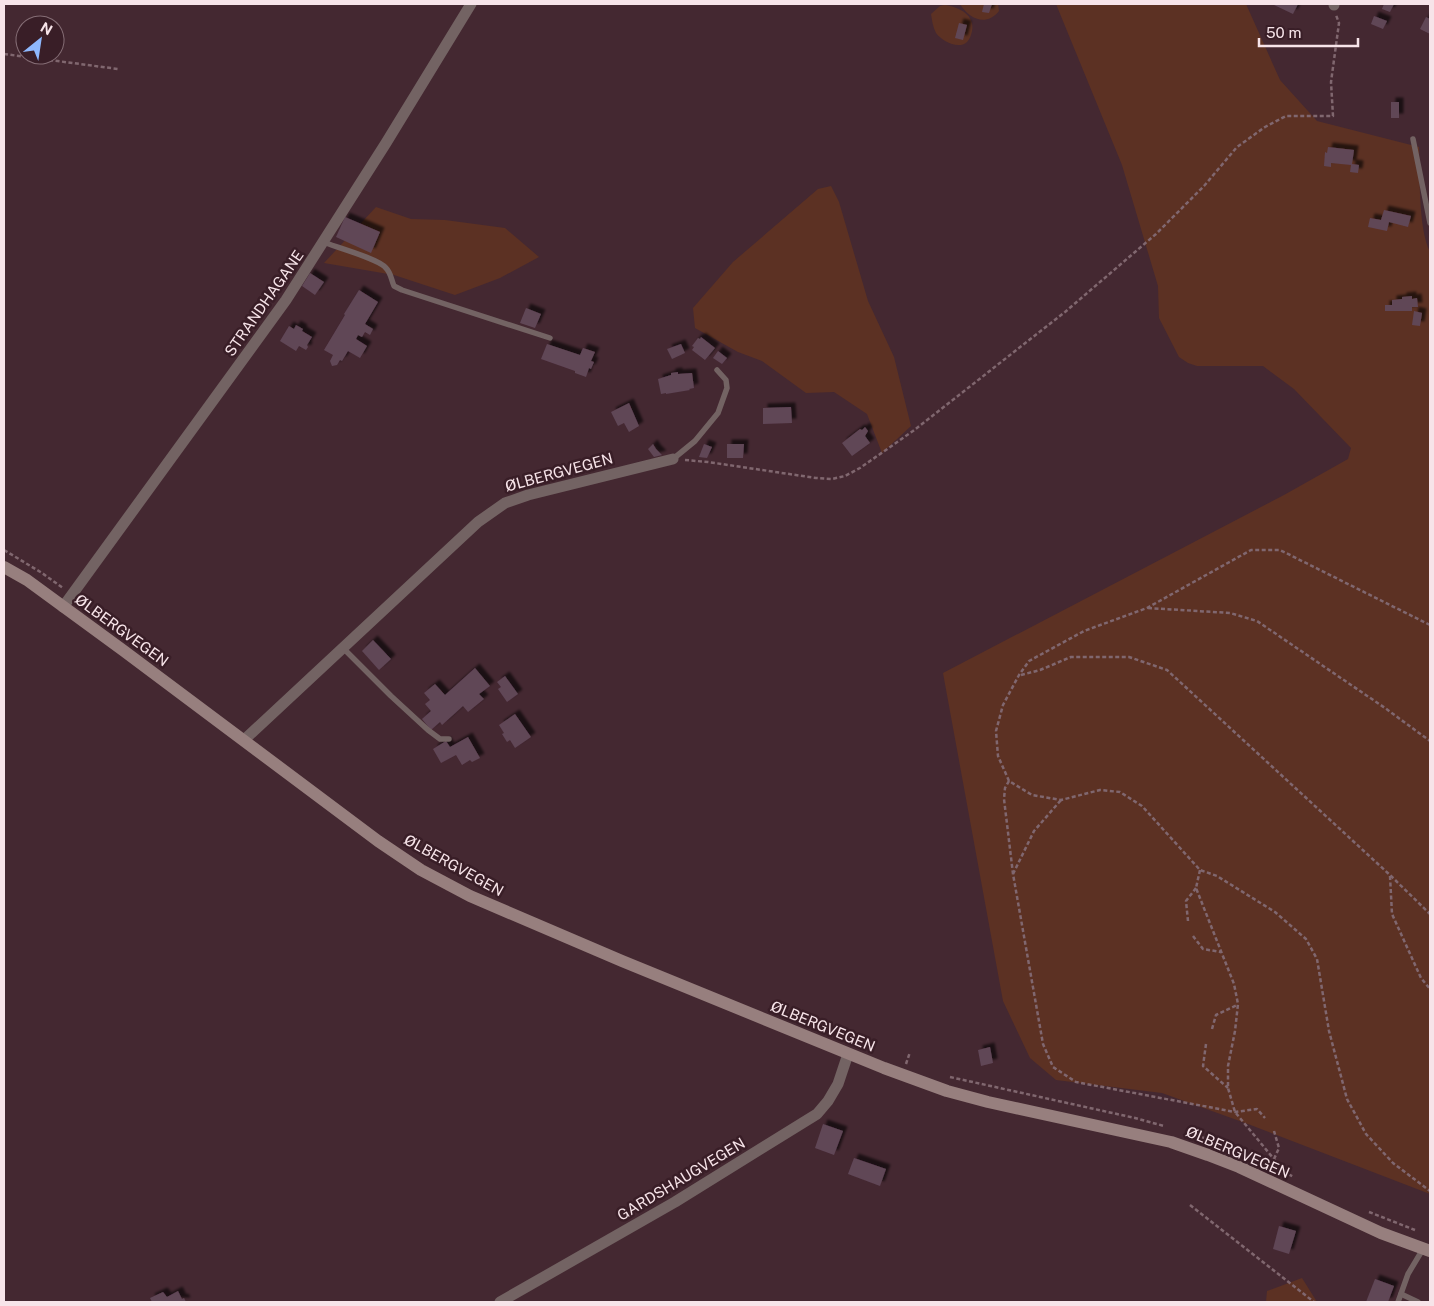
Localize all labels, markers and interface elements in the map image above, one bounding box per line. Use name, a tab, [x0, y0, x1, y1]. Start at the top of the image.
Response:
north arrow	[15, 15, 65, 65]
scale bar	[1259, 15, 1358, 47]
text: N	[38, 19, 55, 38]
text: 50 m	[1266, 24, 1301, 41]
street label: STRANDHAGANE	[221, 247, 307, 359]
street label: ØLBERGVEGEN	[503, 449, 615, 495]
street label: ØLBERGVEGEN	[72, 590, 172, 670]
street label: ØLBERGVEGEN	[401, 831, 507, 899]
street label: ØLBERGVEGEN	[768, 997, 878, 1055]
street label: ØLBERGVEGEN	[1184, 1122, 1292, 1182]
street label: GARDSHAUGVEGEN	[614, 1134, 748, 1224]

